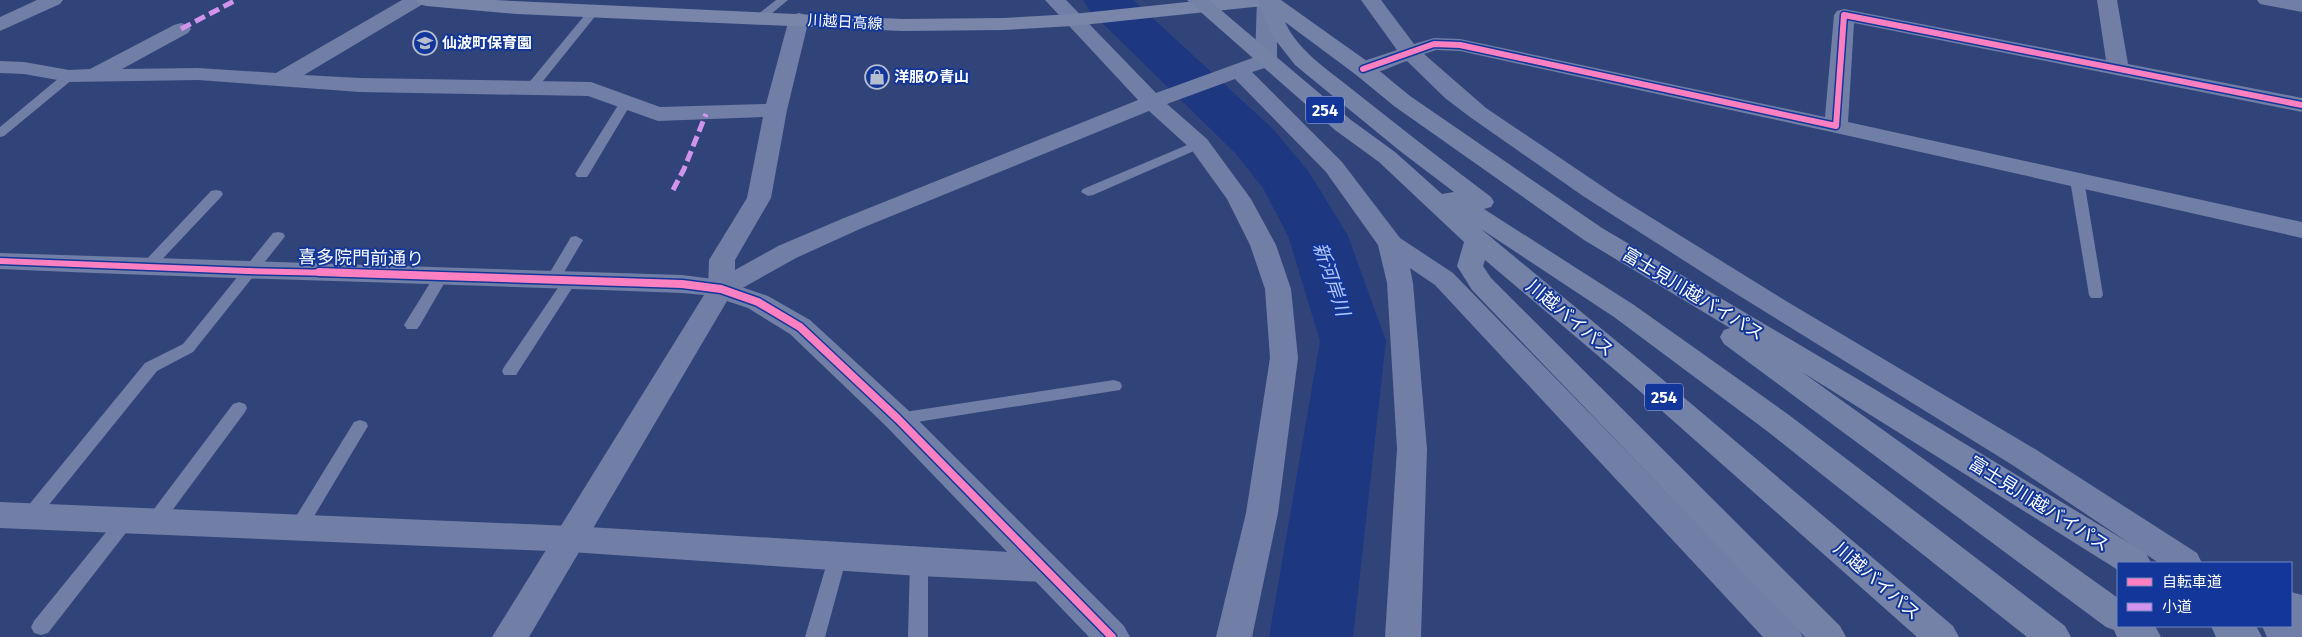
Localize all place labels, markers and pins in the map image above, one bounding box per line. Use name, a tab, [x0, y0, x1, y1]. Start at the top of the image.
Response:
school or university icon: 仙波町保育園	[412, 30, 438, 56]
place label: 仙波町保育園	[442, 34, 532, 52]
shop icon: 洋服の青山	[864, 64, 890, 90]
place label: 洋服の青山	[894, 68, 969, 86]

